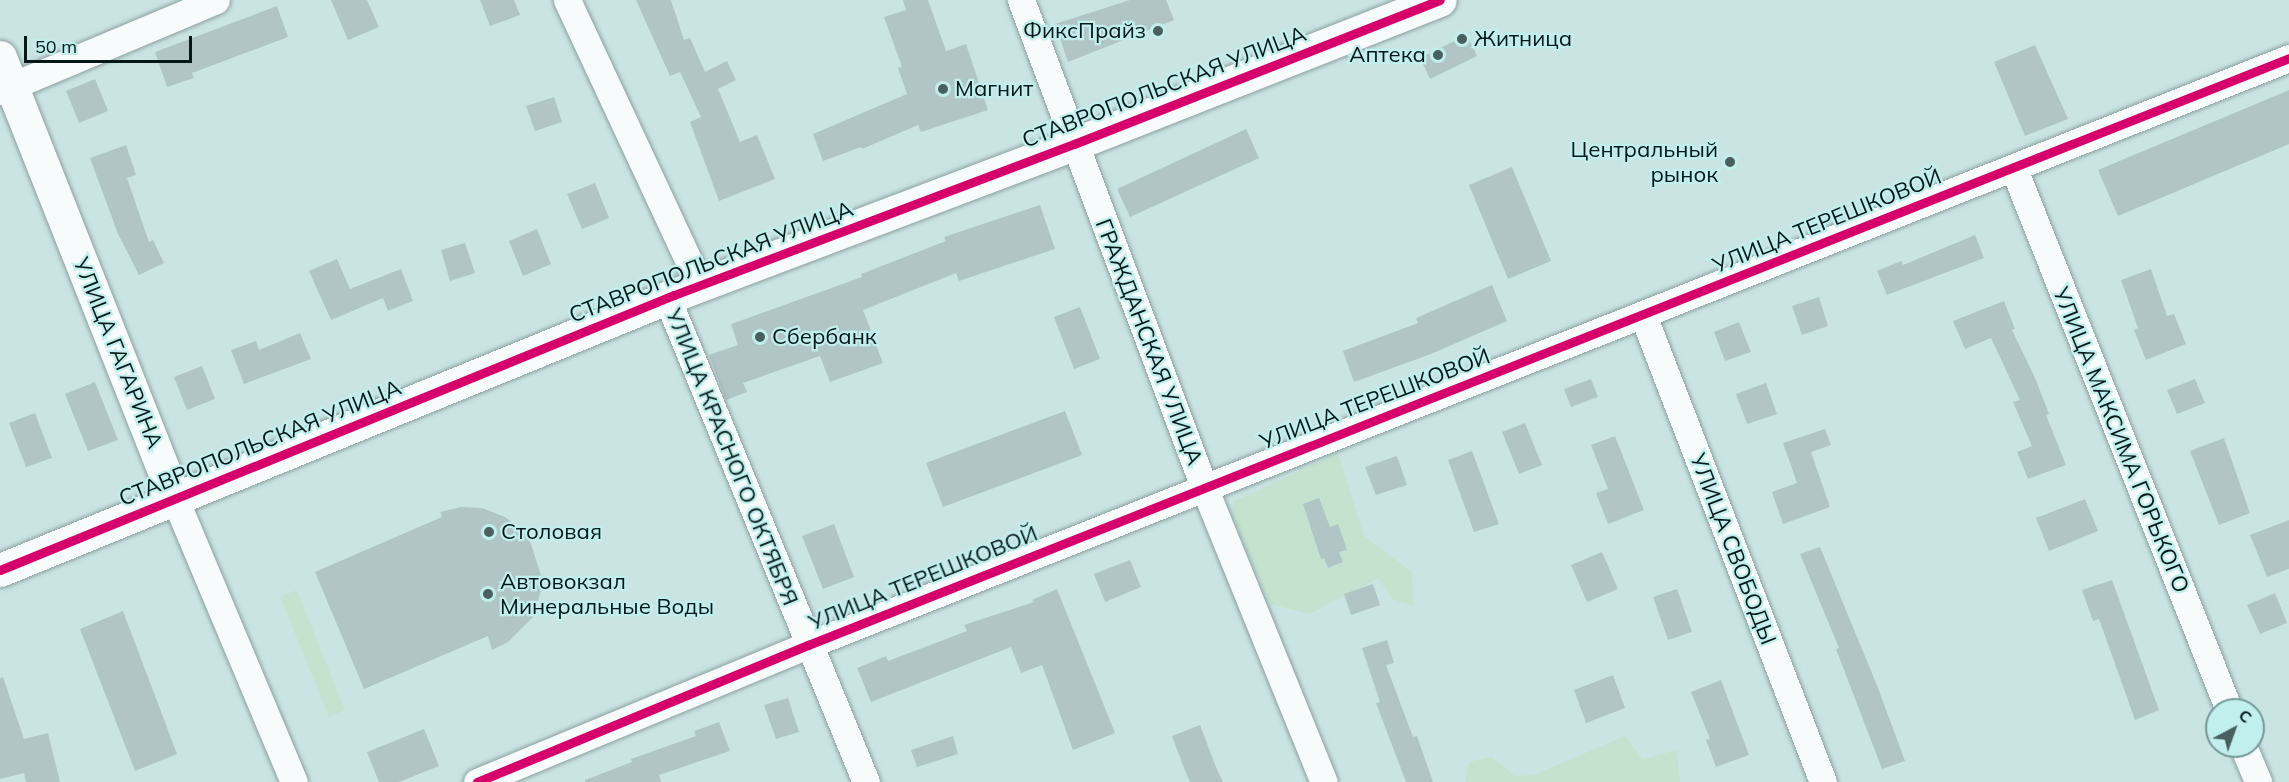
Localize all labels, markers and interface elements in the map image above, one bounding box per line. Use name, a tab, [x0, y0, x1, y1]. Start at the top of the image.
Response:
place label: ФиксПрайз	[1023, 18, 1146, 44]
street label: СТАВРОПОЛЬСКАЯ УЛИЦА	[1018, 21, 1310, 153]
scale bar	[27, 24, 195, 62]
marker: ФиксПрайз	[1151, 24, 1165, 38]
place label: Житница	[1474, 26, 1572, 52]
marker: Житница	[1455, 32, 1469, 46]
text: 50 m	[35, 35, 77, 58]
place label: Аптека	[1349, 42, 1426, 68]
marker: Аптека	[1431, 48, 1445, 62]
place label: Магнит	[955, 76, 1033, 102]
marker: Магнит	[936, 82, 950, 96]
place label: Центральный рынок	[1571, 136, 1718, 188]
marker: Центральный рынок	[1723, 155, 1737, 169]
street label: УЛИЦА ТЕРЕШКОВОЙ	[1709, 163, 1945, 279]
street label: СТАВРОПОЛЬСКАЯ УЛИЦА	[565, 196, 857, 328]
street label: ГРАЖДАНСКАЯ УЛИЦА	[1090, 215, 1208, 469]
street label: УЛИЦА ГАГАРИНА	[68, 253, 168, 453]
street label: УЛИЦА МАКСИМА ГОРЬКОГО	[2047, 283, 2195, 597]
street label: УЛИЦА КРАСНОГО ОКТЯБРЯ	[660, 305, 804, 609]
place label: Сбербанк	[772, 324, 877, 350]
marker: Сбербанк	[753, 330, 767, 344]
street label: УЛИЦА ТЕРЕШКОВОЙ	[1256, 343, 1494, 455]
street label: СТАВРОПОЛЬСКАЯ УЛИЦА	[115, 374, 405, 512]
street label: УЛИЦА СВОБОДЫ	[1684, 450, 1782, 648]
place label: Столовая	[501, 519, 602, 545]
street label: УЛИЦА ТЕРЕШКОВОЙ	[805, 520, 1041, 636]
marker: Столовая	[482, 525, 496, 539]
place label: Автовокзал Минеральные Воды	[500, 568, 714, 620]
marker: Автовокзал Минеральные Воды	[481, 587, 495, 601]
north arrow	[2205, 698, 2265, 758]
text: С	[2235, 705, 2256, 727]

